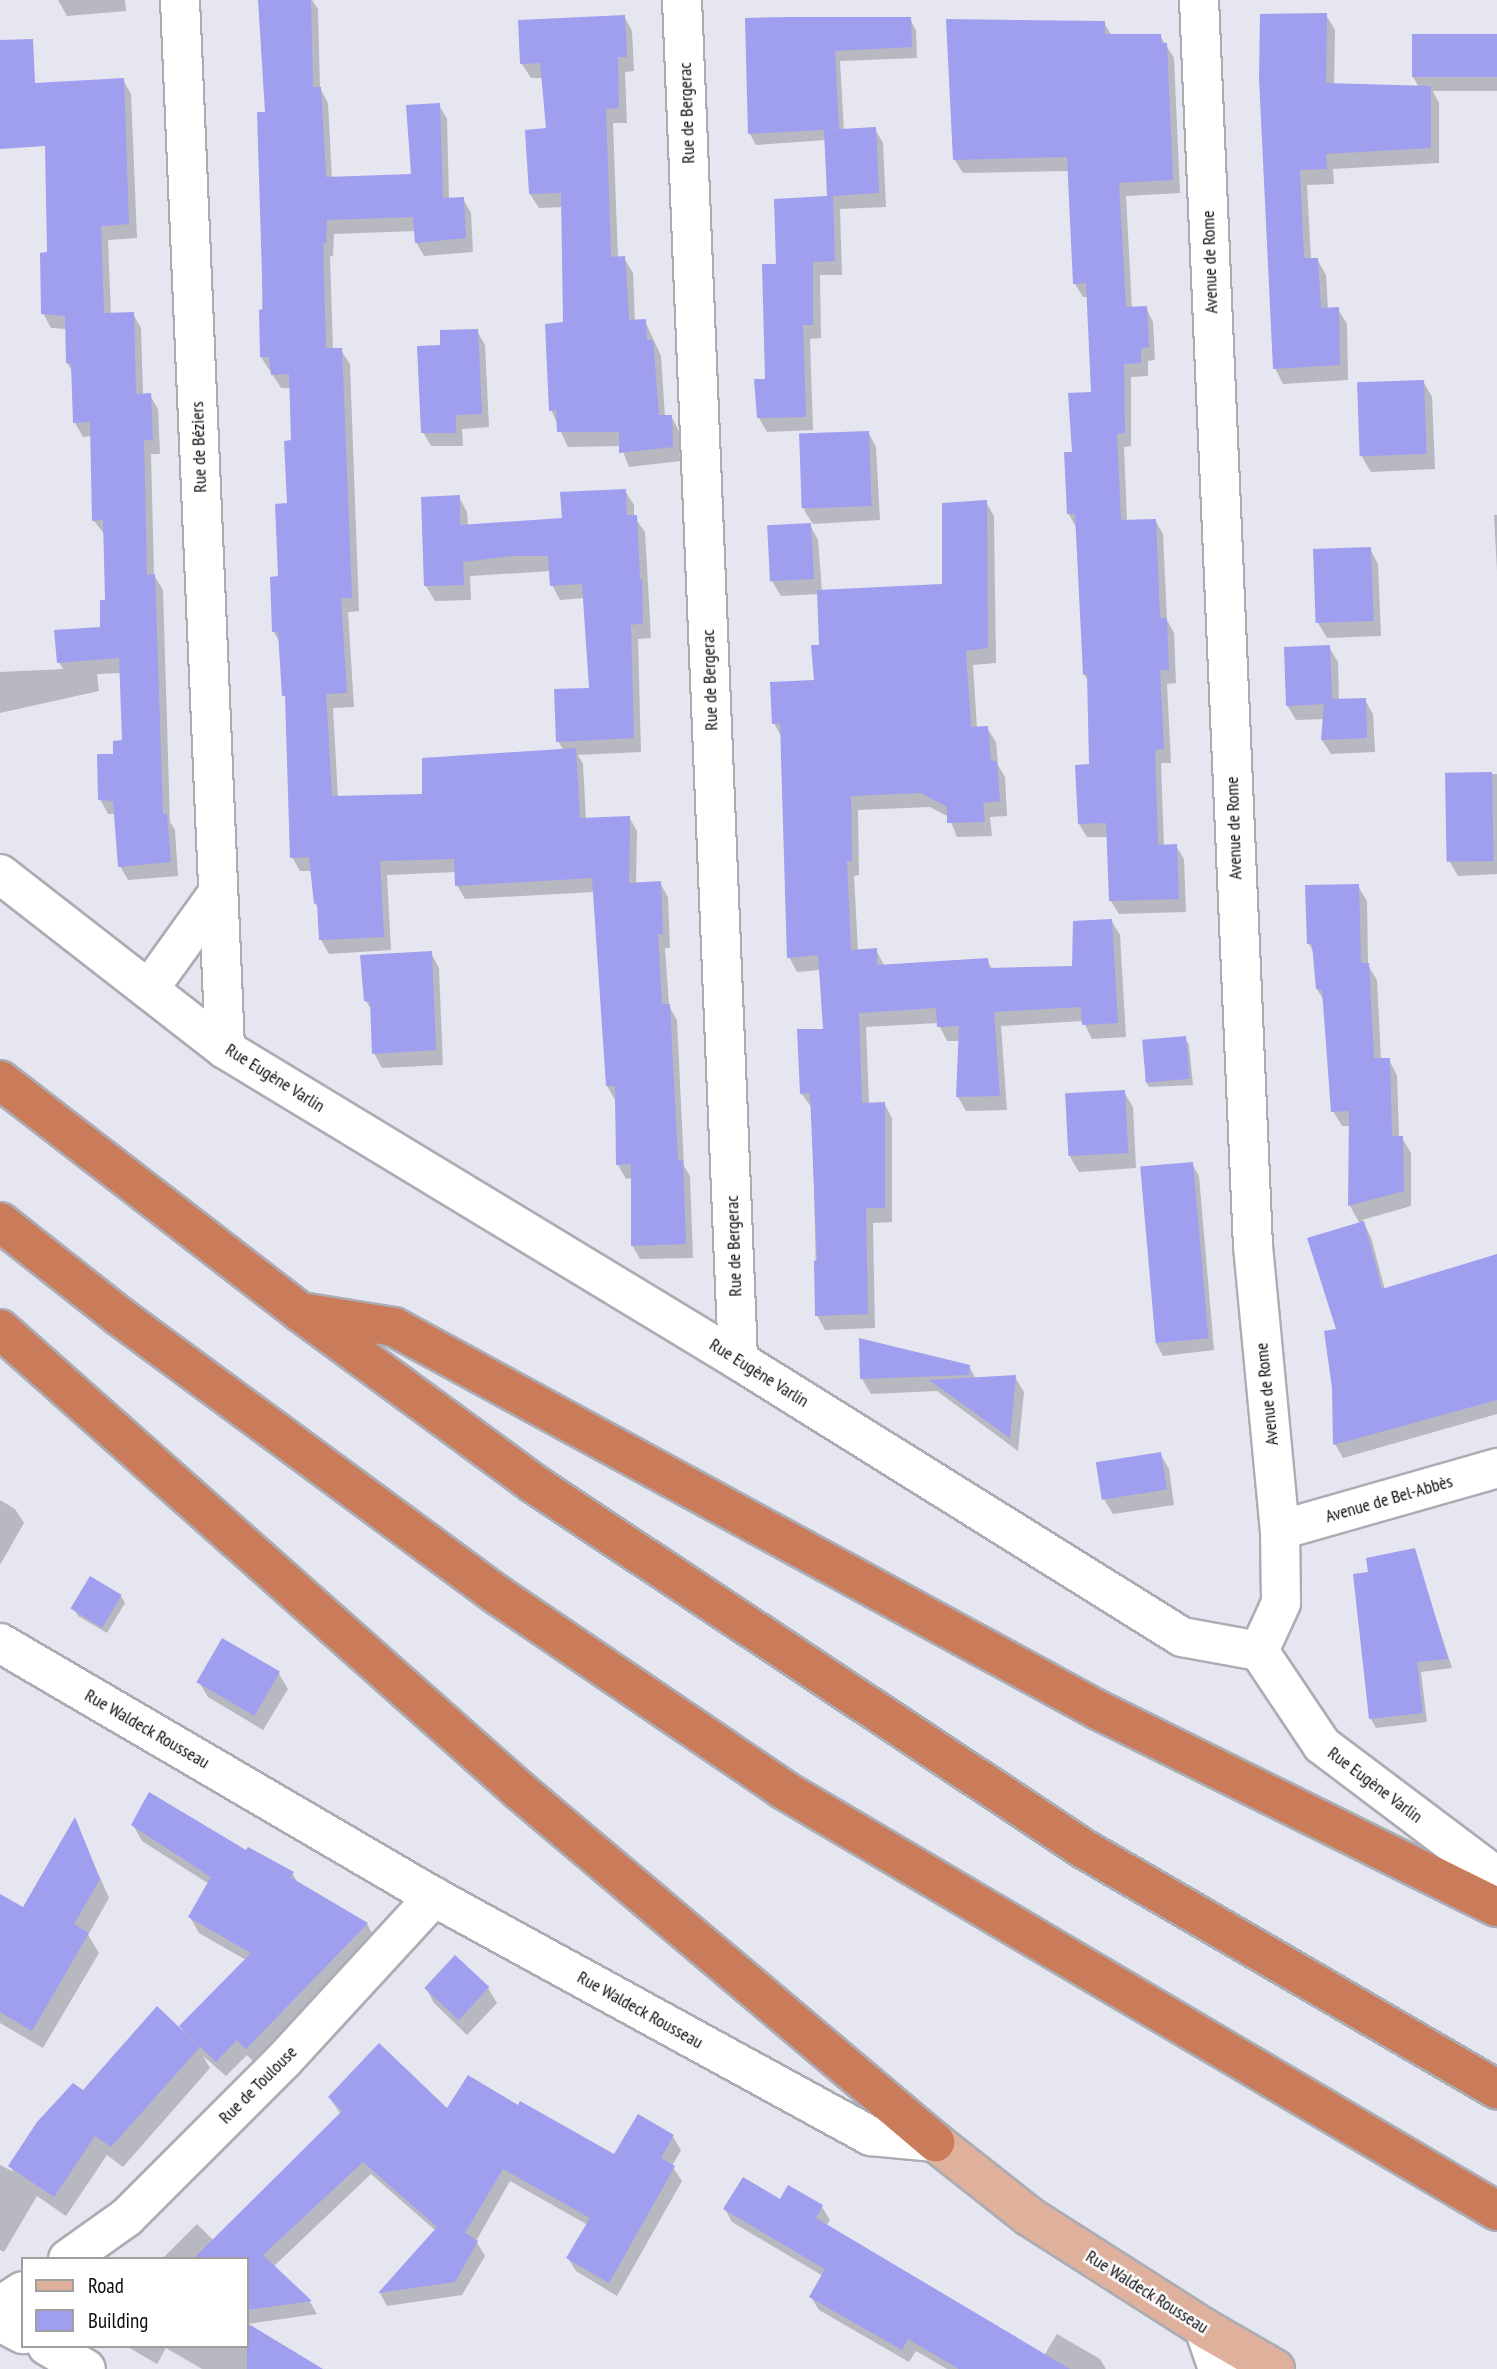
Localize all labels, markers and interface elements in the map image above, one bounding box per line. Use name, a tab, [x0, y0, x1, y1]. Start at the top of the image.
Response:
street label: Rue de Bergerac	[674, 62, 700, 164]
street label: Avenue de Rome	[1197, 210, 1223, 314]
street label: Rue de Béziers	[187, 401, 211, 493]
street label: Rue de Bergerac	[697, 629, 723, 731]
street label: Avenue de Rome	[1221, 776, 1247, 880]
street label: Rue Eugène Varlin	[221, 1039, 329, 1117]
street label: Rue de Bergerac	[721, 1195, 747, 1297]
street label: Rue Eugène Varlin	[705, 1334, 813, 1412]
street label: Avenue de Rome	[1251, 1342, 1283, 1446]
street label: Avenue de Bel-Abbès	[1323, 1471, 1455, 1527]
street label: Rue Waldeck Rousseau	[81, 1684, 213, 1774]
street label: Rue Eugène Varlin	[1323, 1742, 1427, 1828]
street label: Rue Waldeck Rousseau	[573, 1966, 707, 2054]
street label: Rue de Toulouse	[214, 2041, 302, 2129]
street label: Rue Waldeck Rousseau	[1081, 2245, 1213, 2339]
legend	[21, 2257, 248, 2348]
text: Road	[88, 2272, 124, 2299]
text: Building	[88, 2307, 148, 2334]

